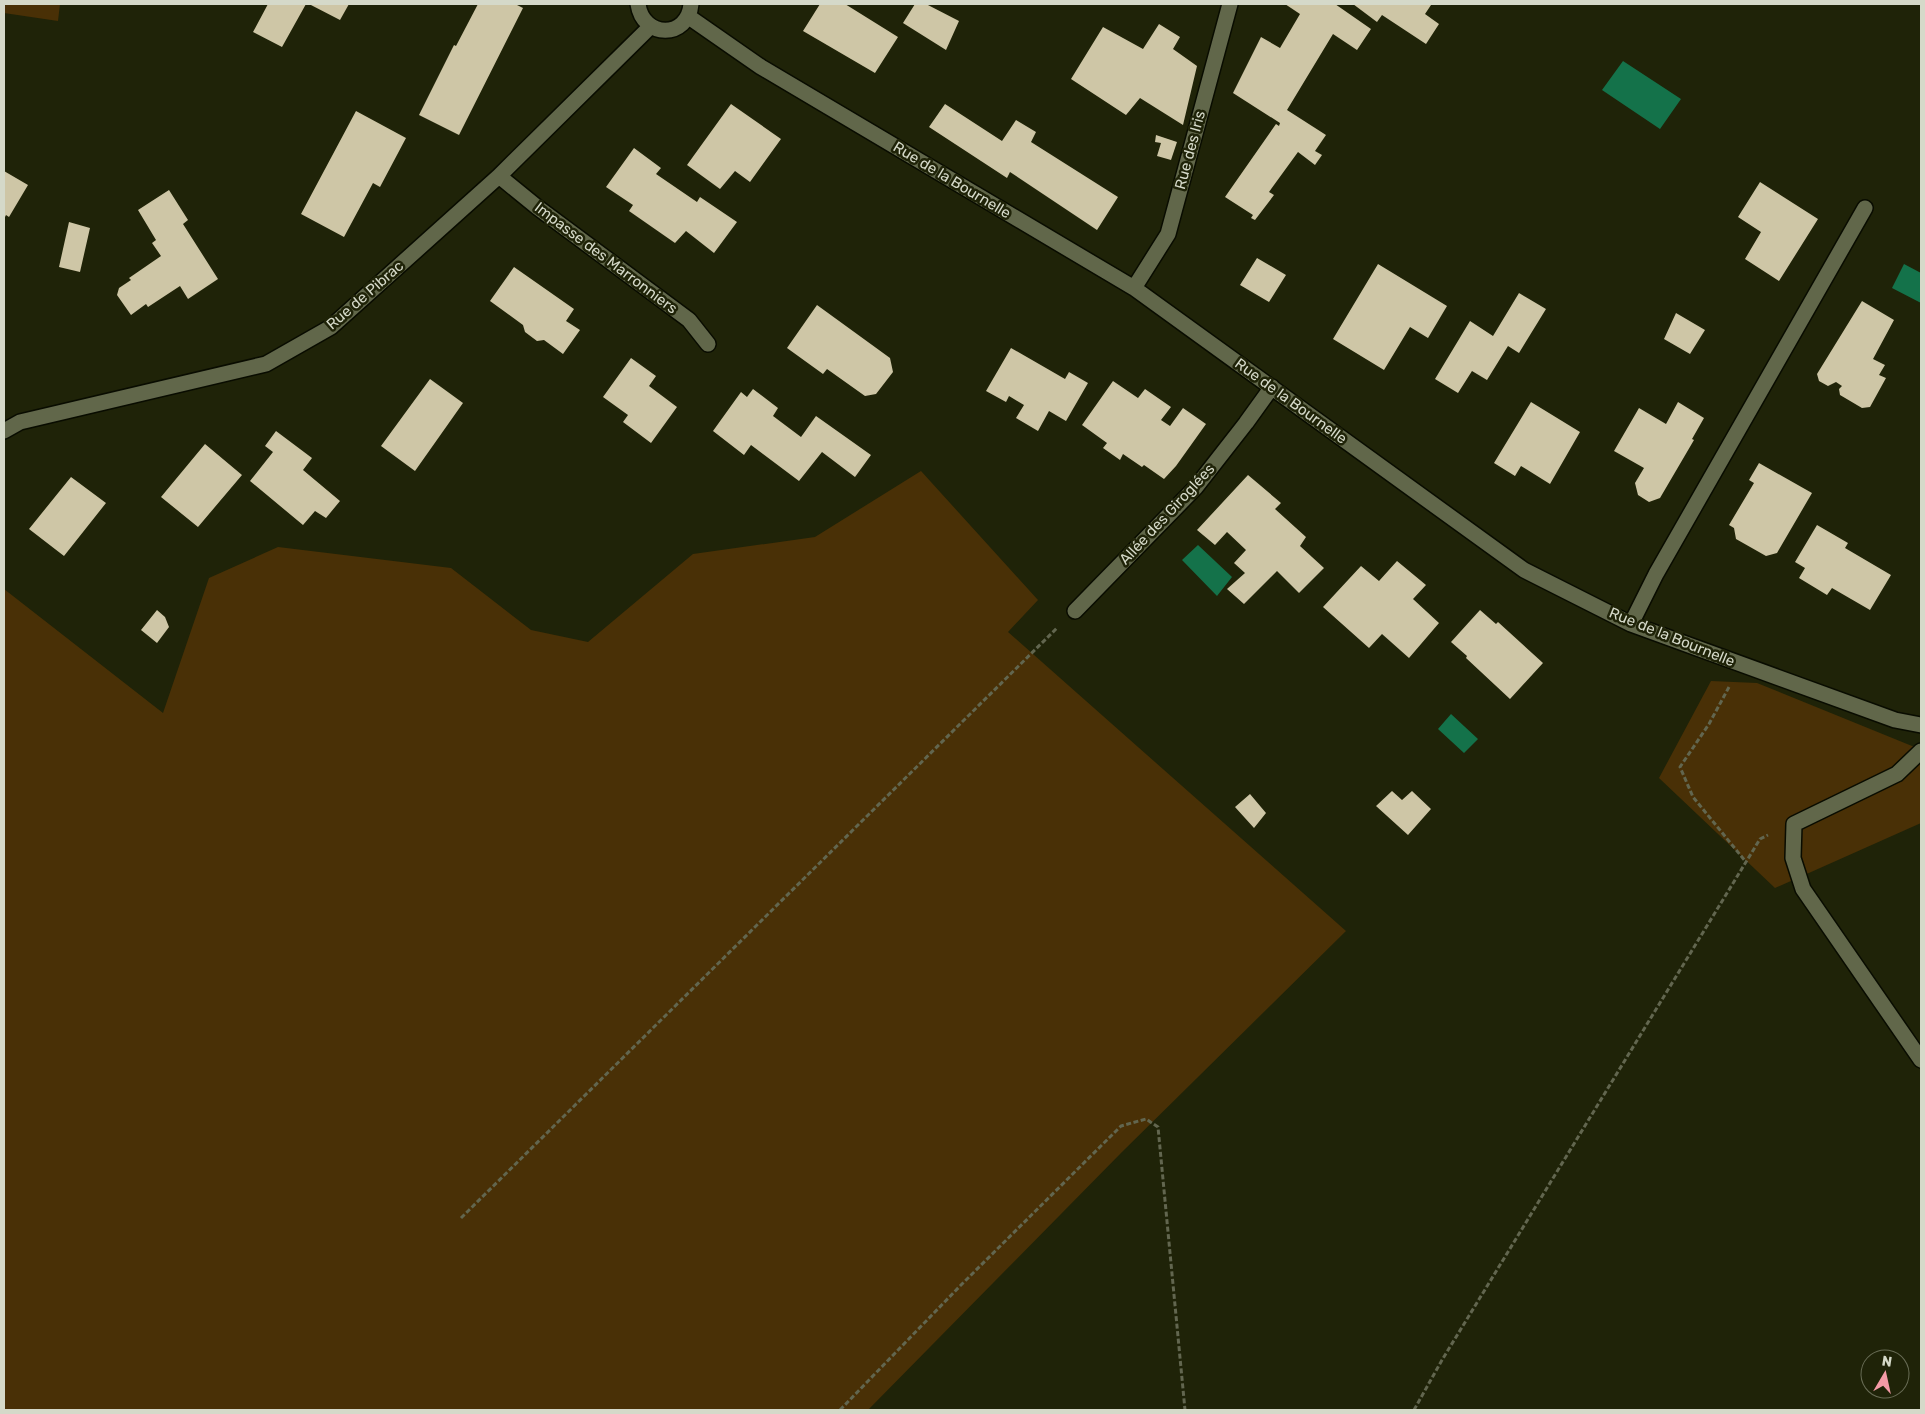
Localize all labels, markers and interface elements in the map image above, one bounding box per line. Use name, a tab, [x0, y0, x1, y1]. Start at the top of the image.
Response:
street label: Rue des Iris	[1171, 108, 1209, 191]
street label: Rue de la Bournelle	[890, 138, 1014, 222]
street label: Impasse des Marronniers	[531, 198, 681, 318]
street label: Rue de Pibrac	[323, 257, 407, 333]
street label: Rue de la Bournelle	[1231, 354, 1351, 448]
street label: Allée des Giroglées	[1116, 460, 1219, 568]
street label: Rue de la Bournelle	[1606, 604, 1738, 670]
north arrow	[1860, 1349, 1910, 1399]
text: N	[1881, 1352, 1893, 1371]

